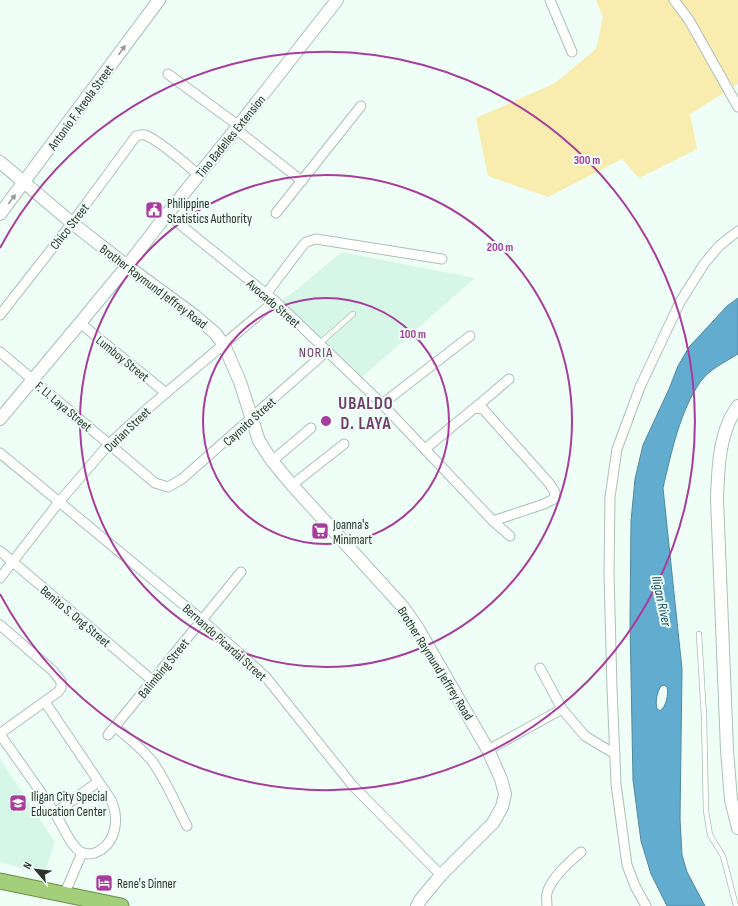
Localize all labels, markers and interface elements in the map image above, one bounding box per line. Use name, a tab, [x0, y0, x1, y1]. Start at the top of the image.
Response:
one-way arrow	[118, 45, 126, 56]
street label: Antonio F. Areola Street	[44, 62, 117, 154]
street label: Tino Badelles Extension	[193, 92, 269, 181]
text: 300 m	[574, 153, 600, 168]
one-way arrow	[8, 193, 16, 204]
place label: Philippine Statistics Authority	[167, 196, 252, 227]
street label: Chico Street	[47, 200, 93, 253]
public building icon: Philippine Statistics Authority	[144, 200, 164, 220]
text: 200 m	[487, 240, 513, 255]
street label: Brother Raymund Jeffrey Road	[96, 241, 210, 332]
street label: Avocado Street	[242, 275, 304, 331]
text: 100 m	[400, 327, 426, 342]
street label: Lumboy Street	[93, 332, 152, 385]
district label: NORIA	[299, 344, 333, 361]
street label: F. Ll. Laya Street	[32, 378, 95, 435]
street label: Caymito Street	[220, 394, 279, 450]
district label: UBALDO D. LAYA	[338, 394, 394, 434]
street label: Durian Street	[101, 404, 154, 456]
centre of rings	[319, 414, 333, 428]
place label: Joanna's Minimart	[332, 517, 372, 548]
supermarket icon: Joanna's Minimart	[310, 521, 330, 541]
water label: Iligan River	[648, 574, 675, 629]
street label: Benito S. Ong Street	[37, 583, 114, 651]
street label: Bernando Picardal Street	[179, 601, 270, 685]
street label: Brother Raymund Jeffrey Road	[394, 604, 477, 723]
street label: Balimbing Street	[135, 635, 193, 702]
place label: Iligan City Special Education Center	[31, 789, 107, 820]
school or university icon: Iligan City Special Education Center	[8, 793, 28, 813]
north arrow	[16, 850, 56, 890]
text: N	[20, 860, 35, 871]
hotel icon: Rene's Dinner	[94, 873, 114, 893]
place label: Rene's Dinner	[117, 876, 177, 892]

